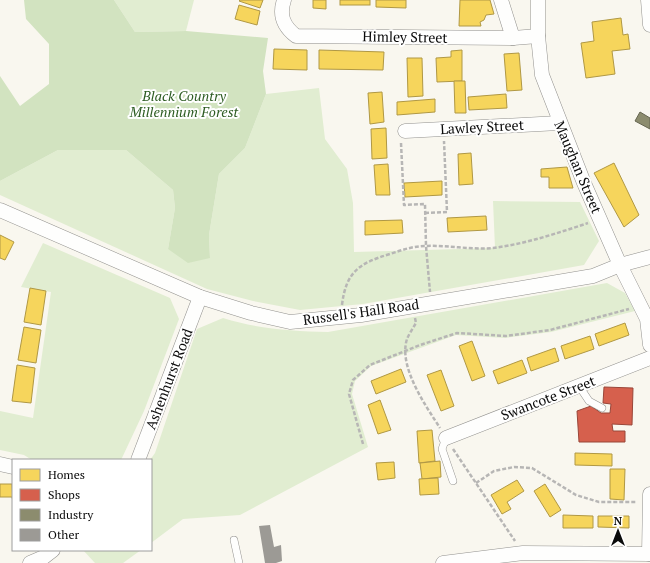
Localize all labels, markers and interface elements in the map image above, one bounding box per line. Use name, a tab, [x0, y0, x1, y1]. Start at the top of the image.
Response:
street label: Himley Street	[362, 26, 449, 47]
park label: Black Country Millennium Forest	[129, 86, 238, 121]
street label: Lawley Street	[440, 115, 525, 138]
street label: Maughan Street	[550, 118, 607, 217]
street label: Russell's Hall Road	[302, 294, 420, 329]
street label: Ashenhurst Road	[141, 325, 197, 432]
street label: Swancote Street	[498, 370, 599, 424]
legend	[12, 459, 152, 551]
text: Homes	[48, 467, 85, 482]
text: Shops	[48, 487, 80, 502]
text: Industry	[48, 507, 94, 522]
north arrow	[598, 511, 638, 551]
text: N	[614, 514, 623, 528]
text: Other	[48, 527, 79, 542]

